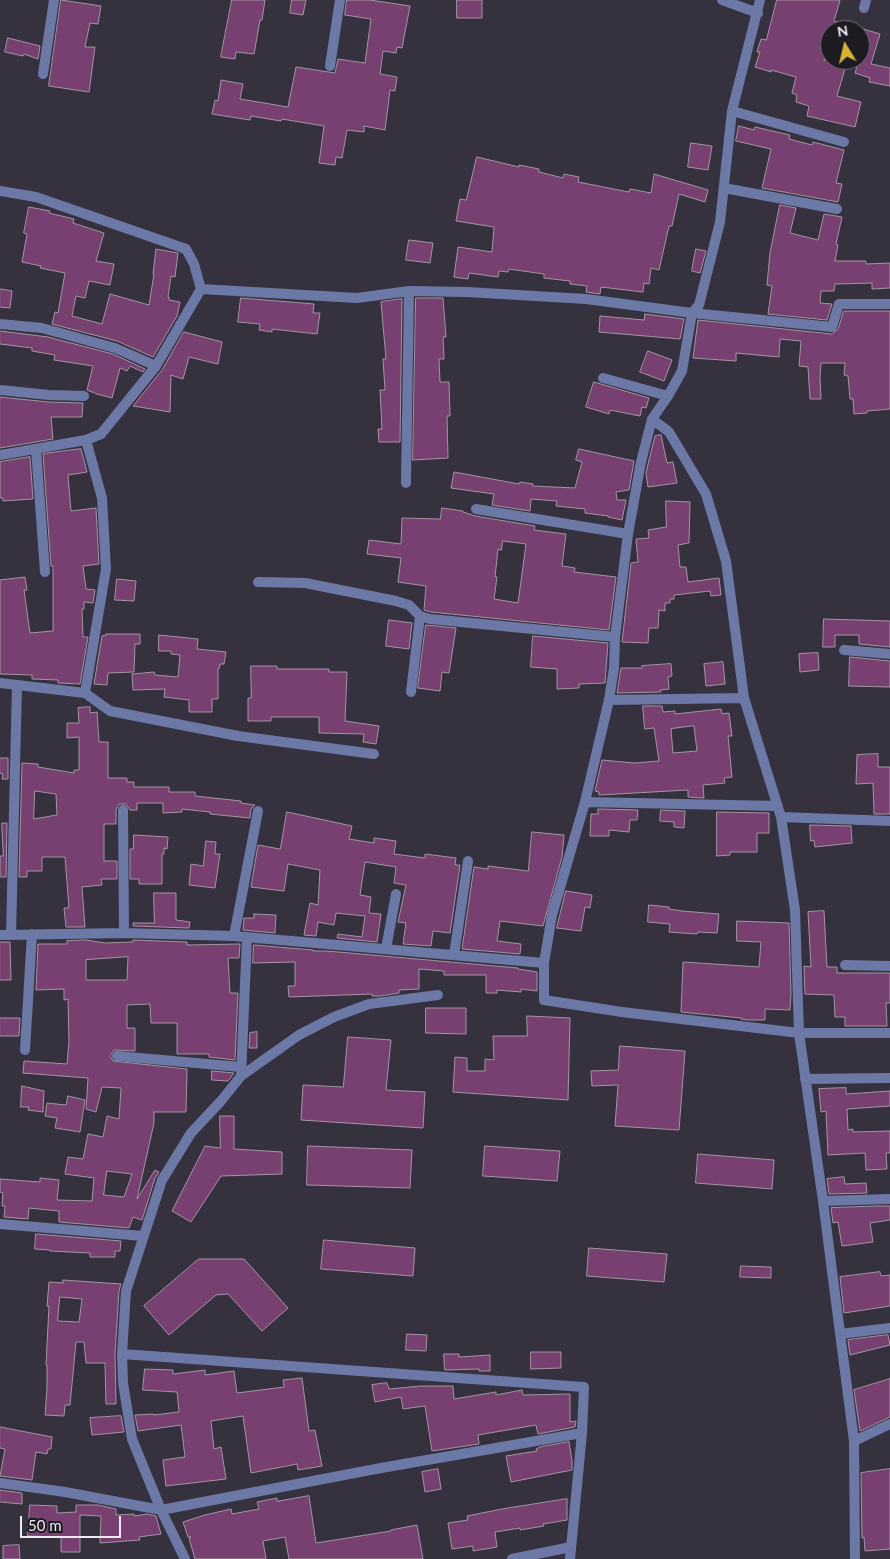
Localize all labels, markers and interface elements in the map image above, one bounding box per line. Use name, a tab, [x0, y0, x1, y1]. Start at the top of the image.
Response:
north arrow	[820, 20, 870, 70]
text: N	[836, 21, 849, 40]
scale bar	[22, 1506, 124, 1538]
text: 50 m	[28, 1516, 62, 1534]

